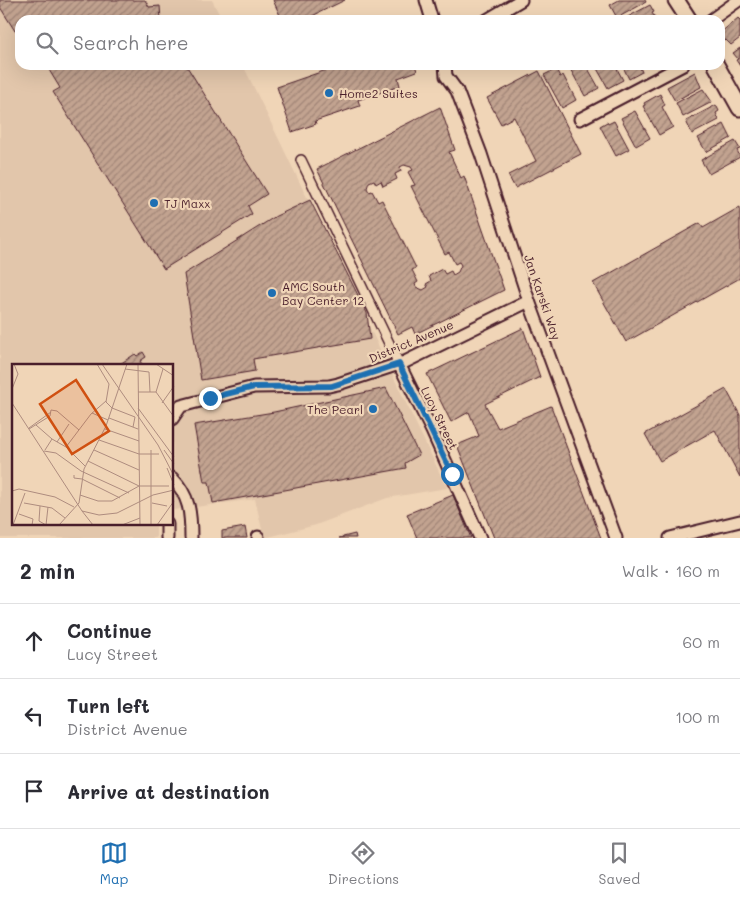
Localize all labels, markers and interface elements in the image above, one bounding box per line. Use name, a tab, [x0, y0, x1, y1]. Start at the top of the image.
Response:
search box	[15, 15, 725, 70]
icon: search	[33, 29, 61, 57]
text: Search here	[73, 30, 189, 55]
place label: Home2 Suites	[339, 85, 418, 101]
marker: Home2 Suites	[323, 87, 335, 99]
place label: TJ Maxx	[164, 195, 210, 211]
marker: TJ Maxx	[148, 197, 160, 209]
street label: Jan Karski Way	[521, 252, 565, 342]
place label: AMC South Bay Center 12	[282, 278, 364, 308]
marker: AMC South Bay Center 12	[266, 287, 278, 299]
street label: District Avenue	[366, 316, 456, 366]
inset map	[12, 364, 174, 526]
street label: Lucy Street	[418, 384, 462, 452]
route end	[199, 387, 222, 410]
place label: The Pearl	[307, 401, 363, 417]
marker: The Pearl	[367, 403, 379, 415]
route start	[441, 463, 464, 486]
text: 2 min	[20, 557, 75, 584]
text: Walk · 160 m	[622, 560, 720, 581]
text: Continue	[67, 618, 152, 643]
icon: ahead	[20, 627, 48, 655]
text: 60 m	[683, 631, 720, 652]
text: Lucy Street	[67, 643, 158, 664]
text: Turn left	[67, 693, 150, 718]
icon: left	[20, 702, 48, 730]
text: 100 m	[675, 706, 720, 727]
text: District Avenue	[67, 718, 188, 739]
icon: arrive	[20, 777, 48, 805]
text: Arrive at destination	[67, 779, 270, 804]
tab: Map	[100, 839, 128, 888]
tab: Directions	[328, 839, 399, 888]
tab: Saved	[599, 839, 640, 888]

